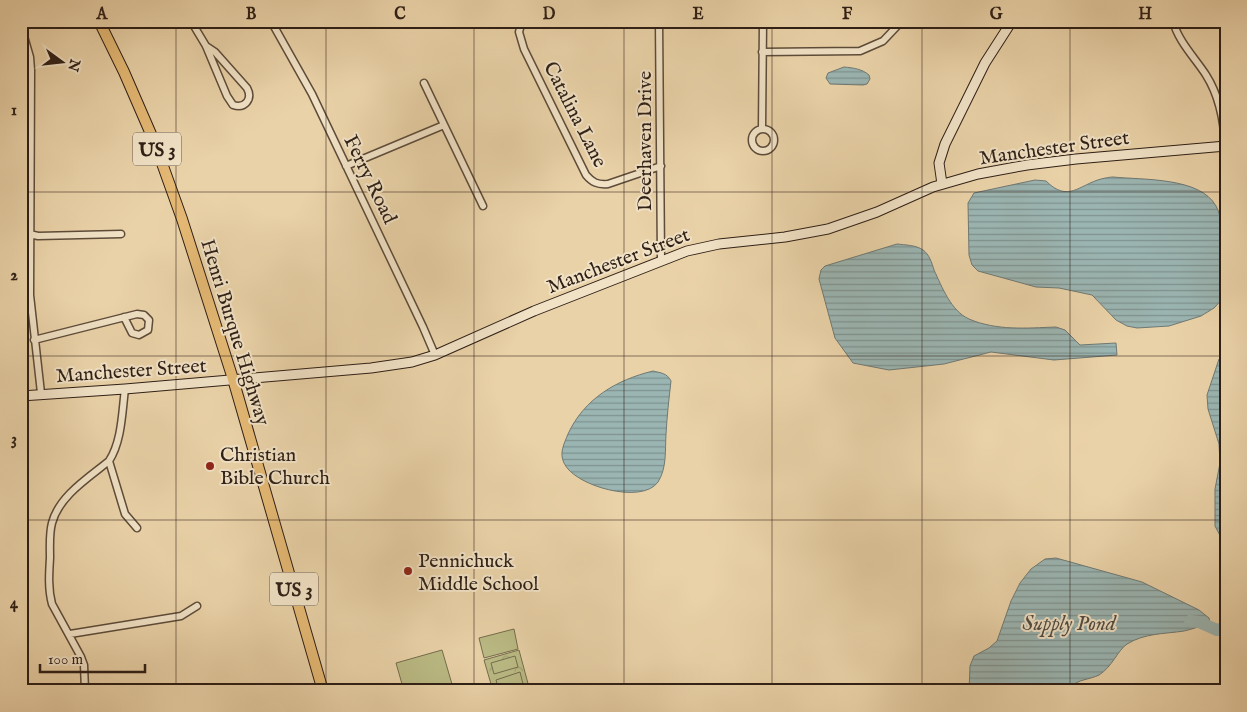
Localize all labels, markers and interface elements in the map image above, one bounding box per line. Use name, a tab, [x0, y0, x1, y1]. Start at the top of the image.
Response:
text: A	[96, 5, 109, 25]
text: B	[246, 5, 257, 25]
text: C	[394, 5, 406, 25]
text: D	[543, 5, 556, 25]
text: E	[692, 5, 704, 25]
text: F	[842, 5, 853, 25]
text: G	[990, 5, 1003, 25]
text: H	[1138, 5, 1152, 25]
north arrow	[38, 38, 88, 88]
text: N	[63, 56, 84, 73]
street label: Catalina Lane	[537, 57, 612, 172]
street label: Deerhaven Drive	[633, 71, 658, 211]
text: 1	[11, 101, 17, 121]
street label: Manchester Street	[978, 126, 1131, 171]
street label: Ferry Road	[337, 131, 402, 228]
road number: US 3	[133, 132, 181, 166]
street label: Manchester Street	[544, 223, 694, 300]
street label: Henri Burque Highway	[194, 236, 275, 429]
text: 2	[10, 266, 18, 286]
street label: Manchester Street	[55, 354, 207, 389]
text: 3	[11, 430, 17, 450]
place label: Christian Bible Church	[220, 443, 330, 491]
marker: Christian Bible Church	[204, 460, 216, 472]
place label: Pennichuck Middle School	[418, 549, 539, 597]
marker: Pennichuck Middle School	[402, 565, 414, 577]
road number: US 3	[270, 572, 318, 606]
text: 4	[10, 594, 19, 614]
water label: Supply Pond	[1022, 611, 1118, 638]
scale bar	[40, 642, 145, 674]
text: 100 m	[48, 650, 84, 669]

